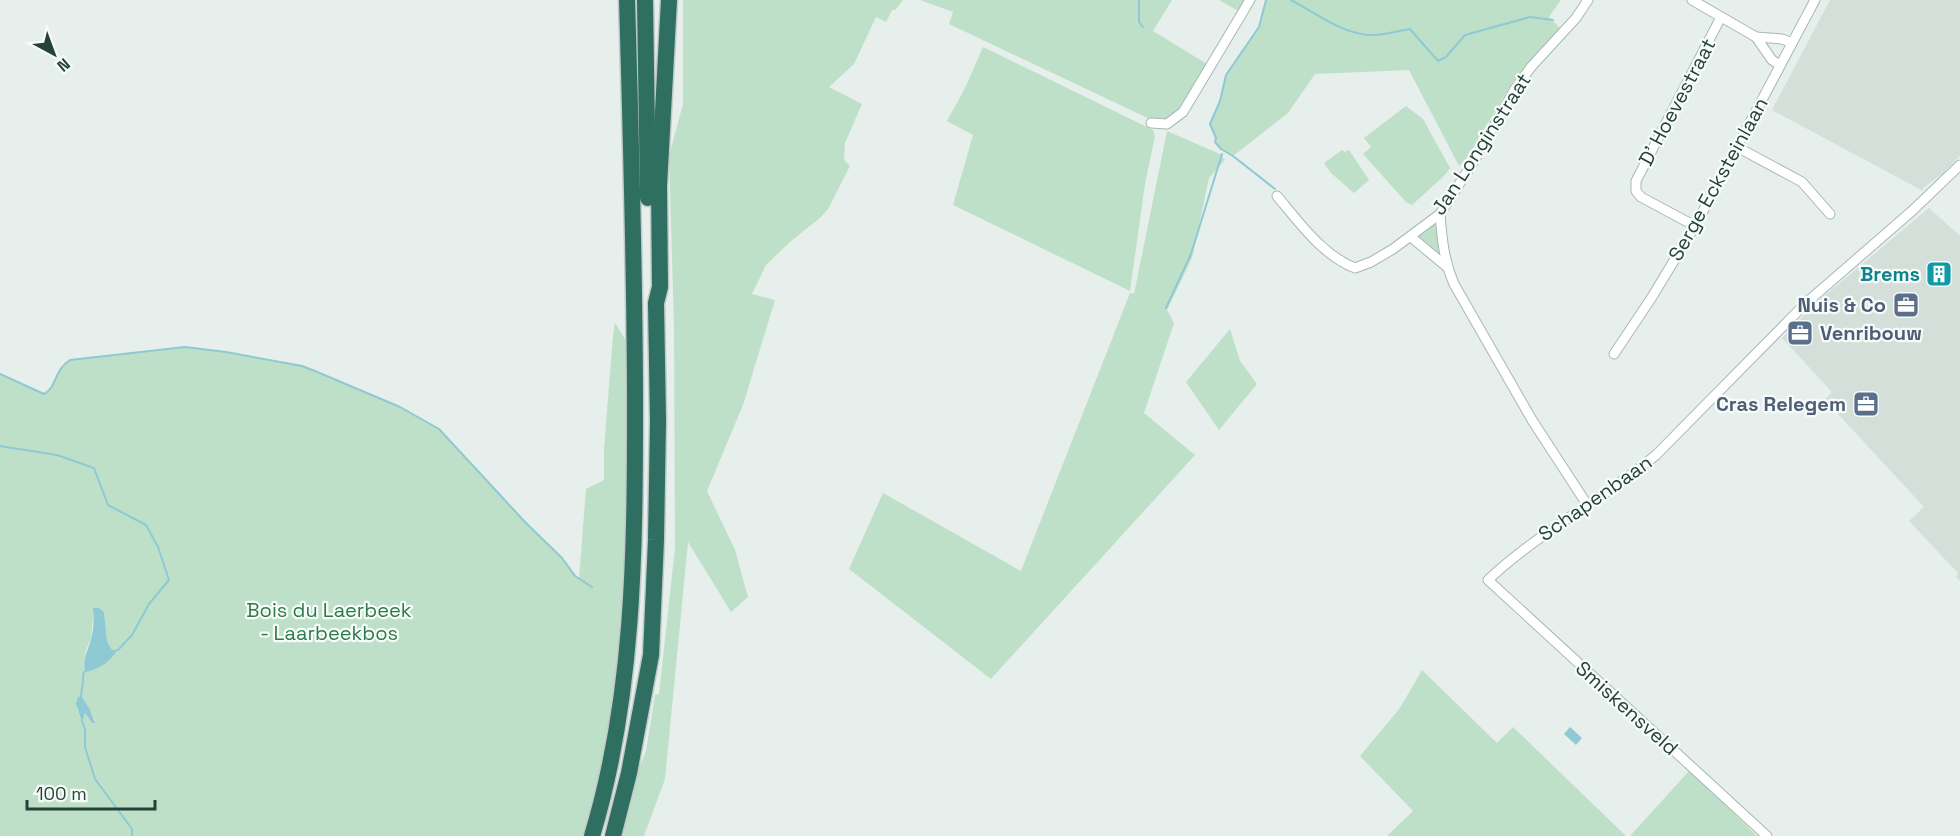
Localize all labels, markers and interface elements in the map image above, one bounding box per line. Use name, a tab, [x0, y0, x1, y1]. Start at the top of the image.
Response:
north arrow	[24, 24, 84, 84]
street label: D' Hoevestraat	[1633, 34, 1721, 170]
text: N	[53, 53, 74, 76]
street label: Jan Longinstraat	[1425, 68, 1537, 220]
street label: Serge Ecksteinlaan	[1662, 93, 1774, 265]
building icon: Brems	[1924, 259, 1954, 289]
place label: Brems	[1860, 261, 1920, 287]
office icon: Nuis & Co	[1891, 290, 1921, 320]
place label: Nuis & Co	[1797, 292, 1886, 318]
office icon: Venribouw	[1785, 318, 1815, 348]
place label: Venribouw	[1820, 320, 1922, 346]
office icon: Cras Relegem	[1851, 389, 1881, 419]
place label: Cras Relegem	[1716, 391, 1846, 417]
street label: Schapenbaan	[1533, 449, 1657, 547]
park label: Bois du Laerbeek - Laarbeekbos	[246, 597, 412, 646]
street label: Smiskensveld	[1570, 655, 1684, 761]
scale bar	[27, 773, 154, 811]
text: 100 m	[36, 782, 87, 805]

